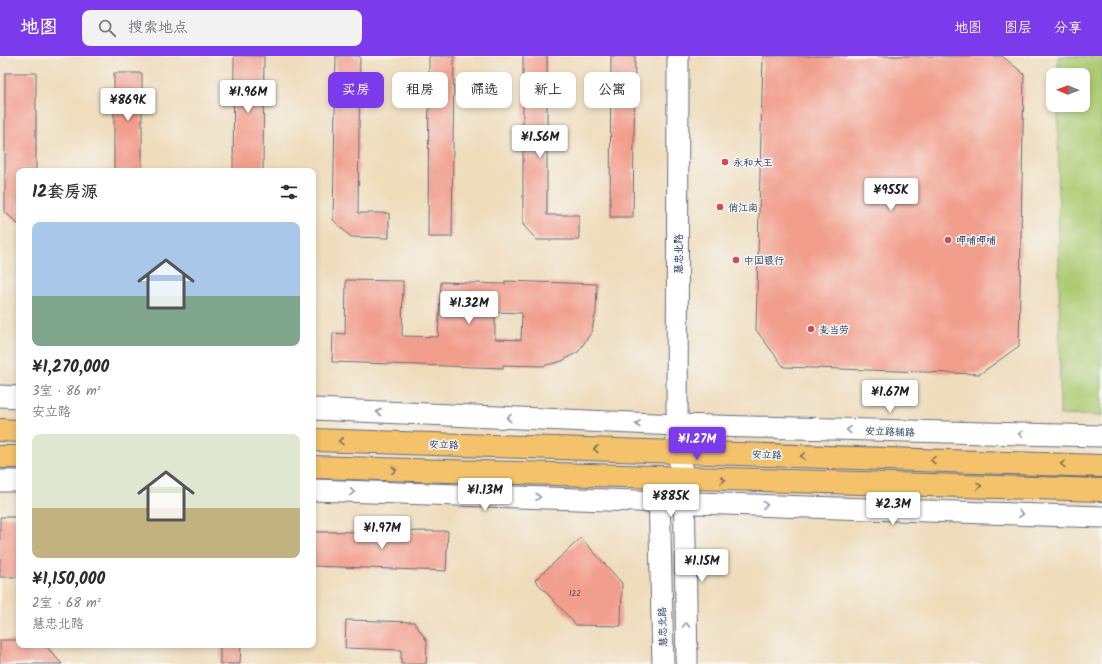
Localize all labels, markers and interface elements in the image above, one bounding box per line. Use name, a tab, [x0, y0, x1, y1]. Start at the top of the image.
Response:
search box	[82, 10, 362, 46]
text: 地图	[20, 13, 58, 43]
text: 搜索地点	[128, 16, 188, 40]
icon: search	[96, 17, 118, 39]
text: 地图	[954, 17, 982, 39]
text: 图层	[1004, 17, 1032, 39]
text: 分享	[1054, 17, 1082, 39]
north arrow	[1046, 68, 1090, 112]
map controls	[1046, 68, 1090, 112]
chip: 买房	[328, 72, 384, 108]
chip: 租房	[392, 72, 448, 108]
chip: 筛选	[456, 72, 512, 108]
chip: 新上	[520, 72, 576, 108]
chip: 公寓	[584, 72, 640, 108]
pin: ¥1.96M	[215, 80, 281, 114]
text: ¥1.96M	[229, 82, 267, 103]
pin: ¥869K	[100, 88, 156, 122]
text: ¥869K	[109, 90, 147, 111]
pin: ¥1.56M	[507, 125, 573, 159]
text: ¥1.56M	[521, 127, 559, 148]
place label: 永和大王	[733, 155, 773, 171]
marker: 永和大王	[720, 157, 730, 167]
pin: ¥955K	[863, 178, 919, 212]
text: 12套房源	[32, 179, 98, 206]
text: ¥955K	[873, 180, 909, 201]
icon: filters	[278, 181, 300, 203]
place label: 俏江南	[728, 200, 758, 216]
marker: 俏江南	[715, 202, 725, 212]
place label: 呷哺呷哺	[956, 233, 996, 249]
street label: 慧忠北路	[671, 234, 687, 274]
marker: 呷哺呷哺	[943, 235, 953, 245]
icon: home	[130, 248, 202, 320]
place label: 中国银行	[744, 253, 784, 269]
marker: 中国银行	[731, 255, 741, 265]
pin: ¥1.32M	[436, 291, 502, 325]
text: ¥1.32M	[449, 293, 489, 314]
place label: 麦当劳	[819, 322, 849, 338]
marker: 麦当劳	[806, 324, 816, 334]
text: ¥1,270,000	[32, 354, 109, 381]
pin: ¥1.67M	[857, 380, 923, 414]
text: 3室 · 86 m²	[32, 381, 101, 402]
text: ¥1.67M	[871, 382, 909, 403]
text: 安立路	[32, 402, 71, 423]
one-way arrow	[376, 408, 382, 417]
one-way arrow	[506, 414, 512, 422]
one-way arrow	[635, 419, 641, 428]
street label: 安立路辅路	[865, 423, 915, 441]
one-way arrow	[846, 426, 852, 434]
pin: ¥1.27M	[664, 427, 730, 461]
text: ¥1.27M	[678, 429, 716, 450]
one-way arrow	[1018, 430, 1024, 438]
street label: 安立路	[429, 436, 459, 454]
one-way arrow	[338, 437, 344, 445]
one-way arrow	[593, 444, 599, 453]
street label: 安立路	[752, 446, 782, 464]
one-way arrow	[800, 451, 806, 460]
one-way arrow	[930, 456, 936, 464]
icon: home	[130, 460, 202, 532]
one-way arrow	[1060, 460, 1066, 469]
one-way arrow	[391, 465, 397, 474]
one-way arrow	[720, 476, 726, 484]
pin: ¥1.13M	[452, 478, 518, 512]
text: ¥1.13M	[467, 480, 503, 501]
one-way arrow	[976, 482, 982, 491]
pin: ¥885K	[643, 484, 699, 518]
text: ¥885K	[652, 486, 690, 507]
one-way arrow	[349, 487, 355, 496]
pin: ¥2.3M	[865, 492, 921, 526]
one-way arrow	[535, 493, 541, 502]
text: ¥2.3M	[875, 494, 911, 515]
one-way arrow	[762, 501, 768, 509]
one-way arrow	[1018, 510, 1024, 518]
pin: ¥1.97M	[349, 516, 415, 550]
text: ¥1.97M	[363, 518, 401, 539]
pin: ¥1.15M	[669, 549, 735, 583]
text: ¥1.15M	[684, 551, 720, 572]
text: ¥1,150,000	[32, 566, 105, 593]
house number: 122	[569, 587, 581, 600]
text: 2室 · 68 m²	[32, 593, 101, 614]
street label: 慧忠北路	[654, 607, 672, 647]
text: 慧忠北路	[32, 614, 84, 635]
one-way arrow	[682, 622, 691, 628]

